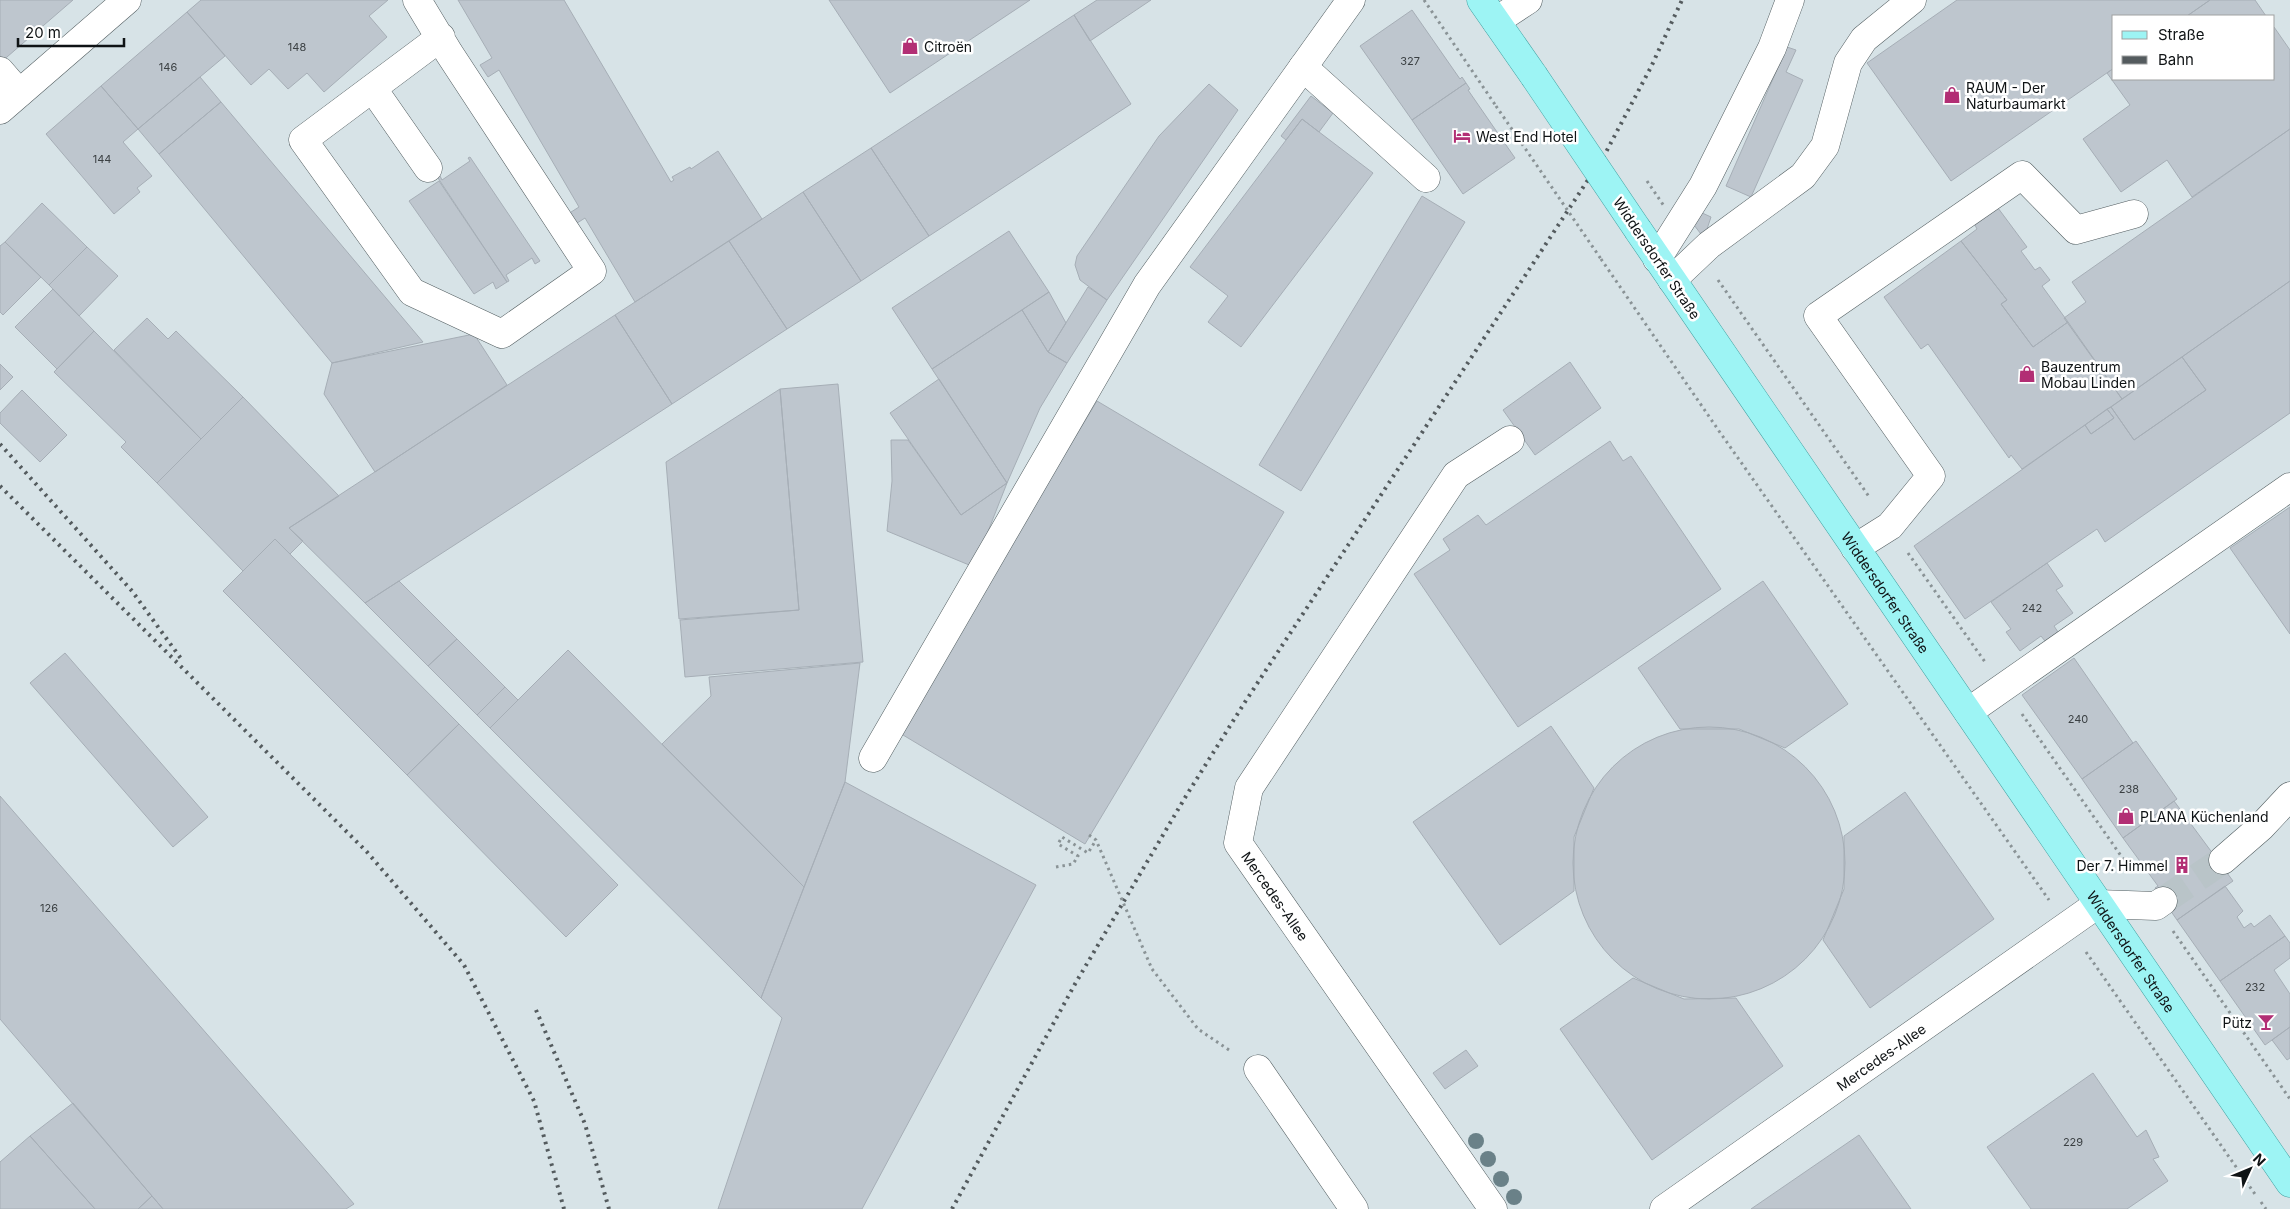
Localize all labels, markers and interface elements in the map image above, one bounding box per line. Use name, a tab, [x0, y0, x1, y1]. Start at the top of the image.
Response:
scale bar	[18, 15, 124, 47]
legend	[2112, 15, 2275, 80]
text: 20 m	[25, 23, 61, 42]
text: Straße	[2158, 25, 2205, 44]
shop icon: Citroën	[900, 36, 920, 56]
place label: Citroën	[924, 38, 972, 55]
house number: 148	[288, 40, 306, 54]
text: Bahn	[2158, 50, 2194, 69]
house number: 327	[1400, 54, 1420, 68]
house number: 146	[159, 60, 177, 74]
place label: RAUM - Der Naturbaumarkt	[1966, 79, 2066, 112]
shop icon: RAUM - Der Naturbaumarkt	[1942, 85, 1962, 105]
hotel icon: West End Hotel	[1452, 126, 1472, 146]
place label: West End Hotel	[1476, 128, 1577, 145]
house number: 144	[93, 152, 111, 166]
street label: Widdersdorfer Straße	[1610, 194, 1704, 322]
place label: Bauzentrum Mobau Linden	[2041, 358, 2135, 391]
shop icon: Bauzentrum Mobau Linden	[2017, 364, 2037, 384]
street label: Widdersdorfer Straße	[1838, 528, 1933, 656]
house number: 242	[2022, 601, 2042, 615]
house number: 240	[2068, 712, 2088, 726]
house number: 238	[2119, 782, 2139, 796]
shop icon: PLANA Küchenland	[2116, 806, 2136, 826]
place label: PLANA Küchenland	[2140, 808, 2269, 825]
street label: Mercedes-Allee	[1238, 848, 1312, 944]
building icon: Der 7. Himmel	[2172, 855, 2192, 875]
place label: Der 7. Himmel	[2077, 857, 2168, 874]
street label: Widdersdorfer Straße	[2084, 887, 2179, 1015]
house number: 126	[40, 901, 58, 915]
house number: 232	[2245, 980, 2265, 994]
bar icon: Pütz	[2256, 1012, 2276, 1032]
place label: Pütz	[2222, 1014, 2252, 1031]
street label: Mercedes-Allee	[1833, 1020, 1929, 1094]
house number: 229	[2063, 1135, 2083, 1149]
north arrow	[2225, 1144, 2275, 1194]
text: N	[2250, 1150, 2270, 1169]

